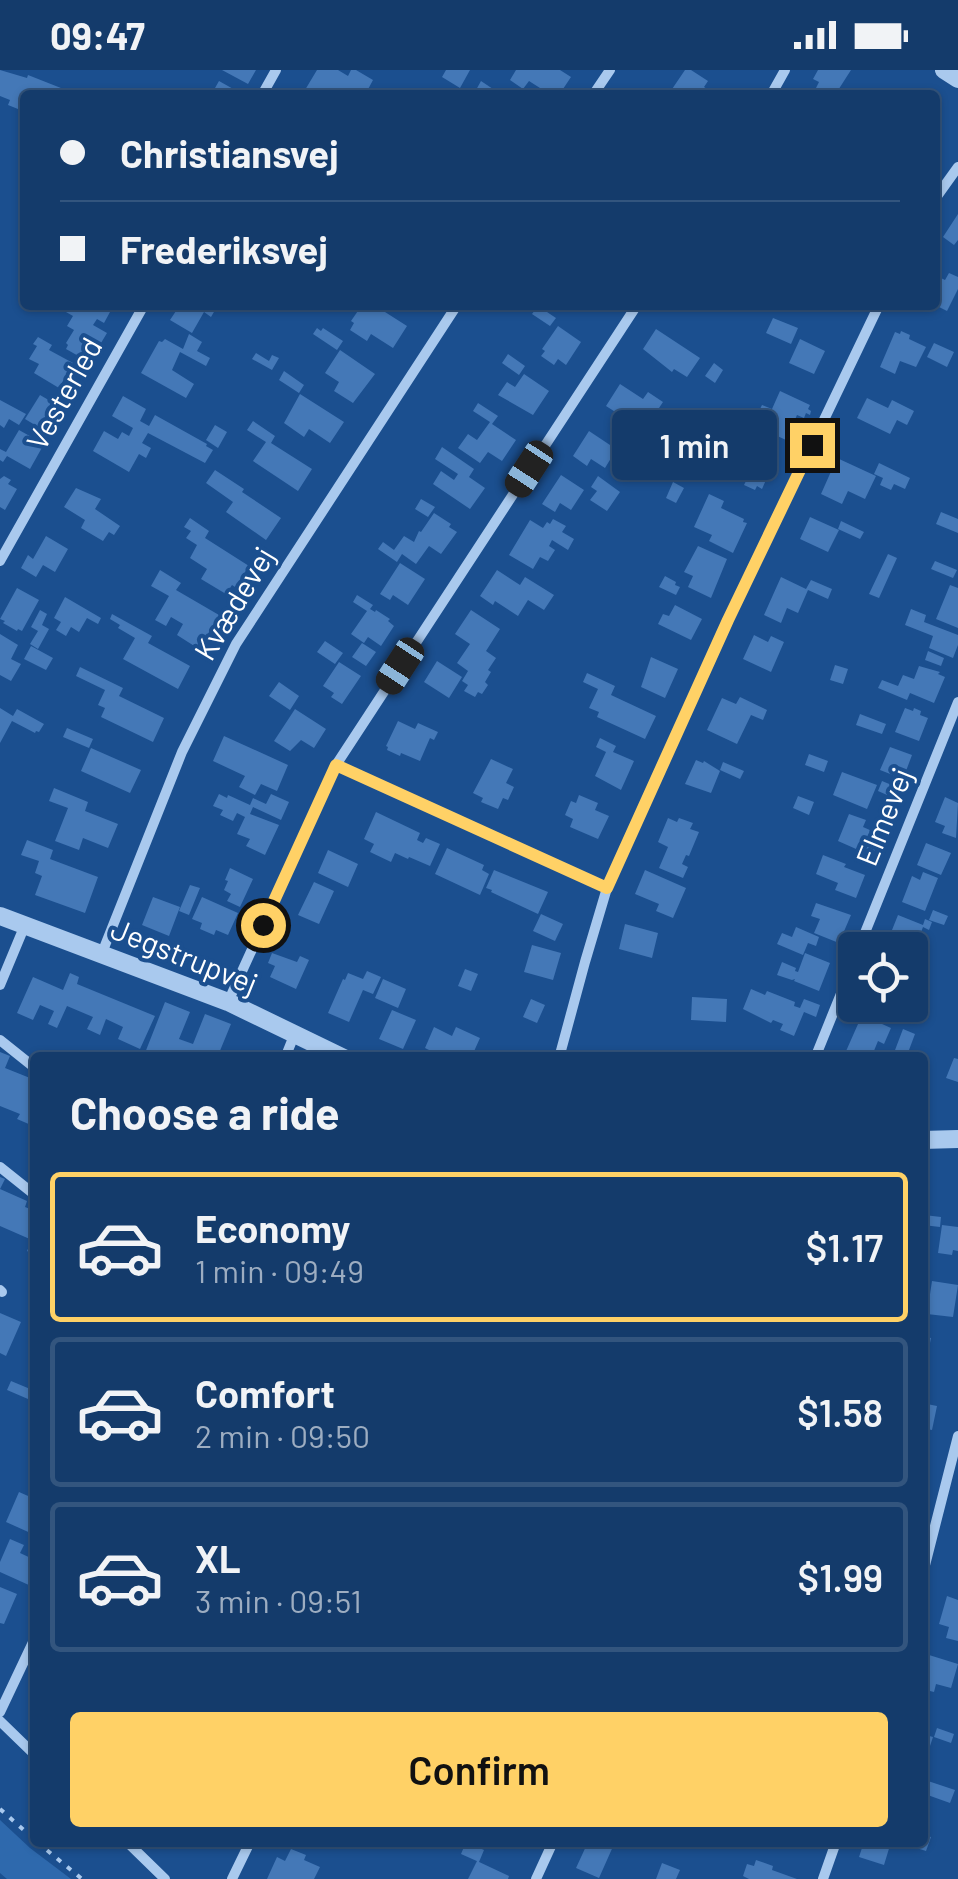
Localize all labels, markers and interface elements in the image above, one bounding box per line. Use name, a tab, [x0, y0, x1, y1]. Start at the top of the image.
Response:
text: 09:47	[50, 12, 145, 58]
text: Christiansvej	[120, 130, 339, 176]
text: Frederiksvej	[120, 226, 328, 272]
street label: Vesterled	[18, 331, 109, 456]
callout: 1 min	[612, 410, 777, 480]
route end	[790, 423, 835, 468]
text: 1 min	[660, 426, 729, 464]
car	[500, 436, 558, 502]
street label: Kvædevej	[185, 540, 281, 666]
car	[371, 633, 429, 699]
street label: Elmevej	[847, 762, 919, 870]
route start	[241, 903, 286, 948]
street label: Jegstrupvej	[106, 909, 263, 1001]
map controls	[838, 932, 928, 1022]
button: locate	[838, 932, 928, 1022]
text: Choose a ride	[70, 1085, 340, 1139]
icon: car	[75, 1202, 165, 1292]
text: Economy	[195, 1205, 350, 1251]
text: $1.17	[806, 1224, 883, 1270]
text: 1 min · 09:49	[195, 1251, 364, 1289]
icon: car	[75, 1367, 165, 1457]
text: Comfort	[195, 1370, 335, 1416]
text: $1.58	[797, 1389, 883, 1435]
text: 2 min · 09:50	[195, 1416, 370, 1454]
icon: car	[75, 1532, 165, 1622]
text: XL	[195, 1535, 241, 1581]
text: $1.99	[798, 1554, 883, 1600]
text: 3 min · 09:51	[195, 1581, 362, 1619]
button: Confirm	[70, 1712, 888, 1827]

